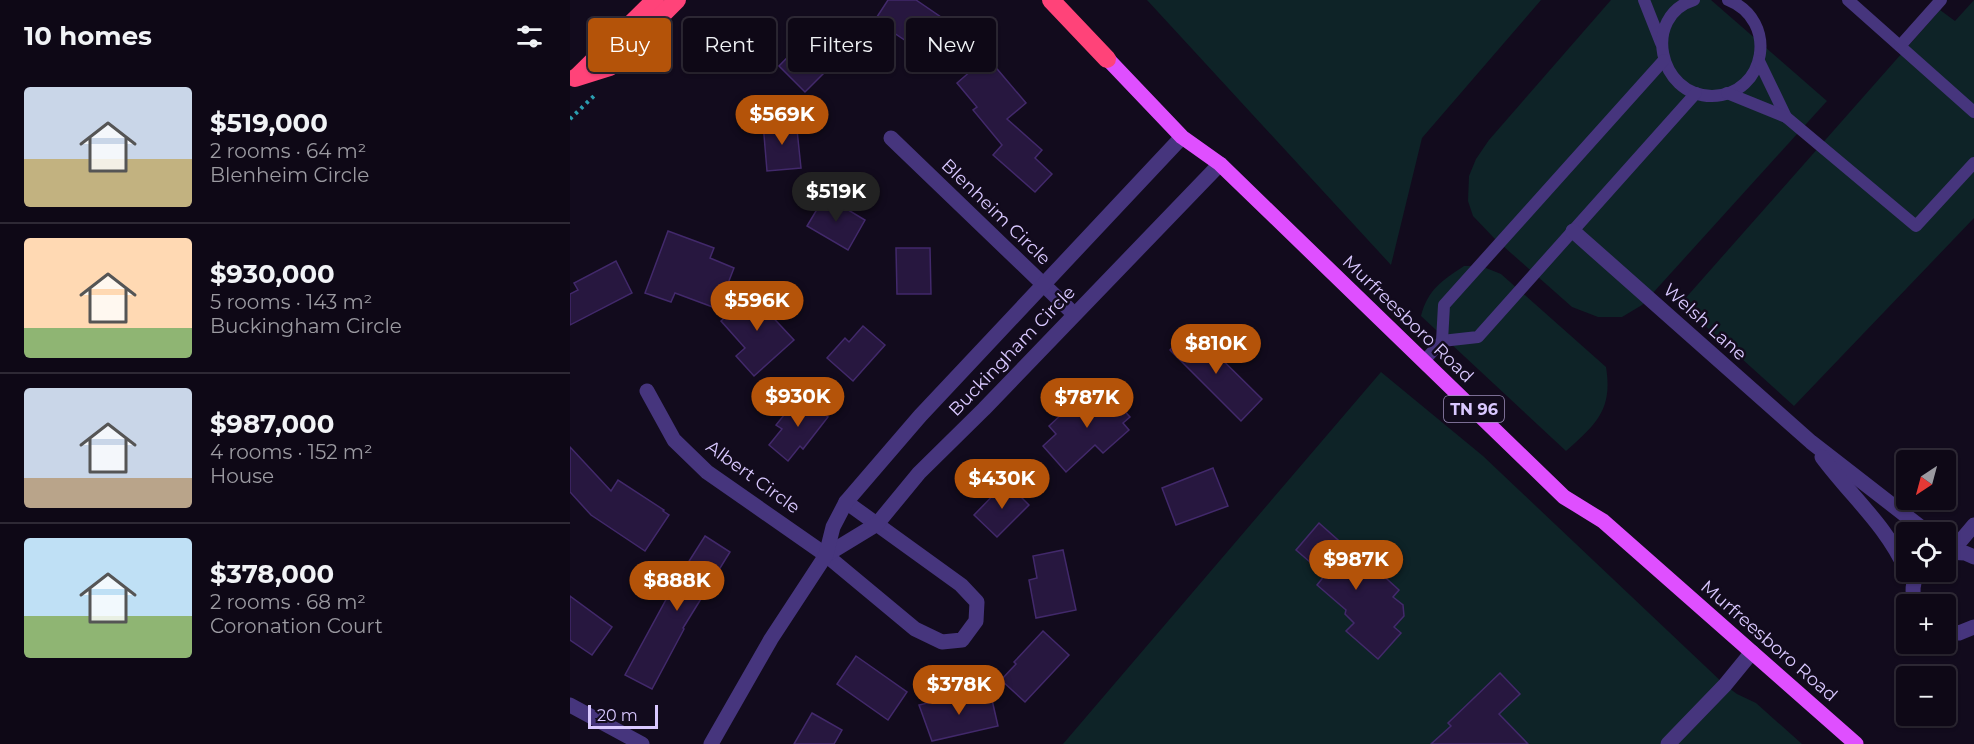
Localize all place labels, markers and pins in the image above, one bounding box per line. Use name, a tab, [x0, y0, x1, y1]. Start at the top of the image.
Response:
pin: $569K	[740, 95, 824, 146]
pin: $519K	[794, 172, 878, 223]
pin: $596K	[715, 281, 799, 332]
pin: $810K	[1174, 324, 1258, 375]
pin: $930K	[756, 377, 840, 428]
pin: $787K	[1045, 378, 1129, 429]
pin: $430K	[960, 459, 1044, 510]
pin: $987K	[1314, 540, 1398, 591]
pin: $888K	[635, 561, 719, 612]
pin: $378K	[917, 665, 1001, 716]

